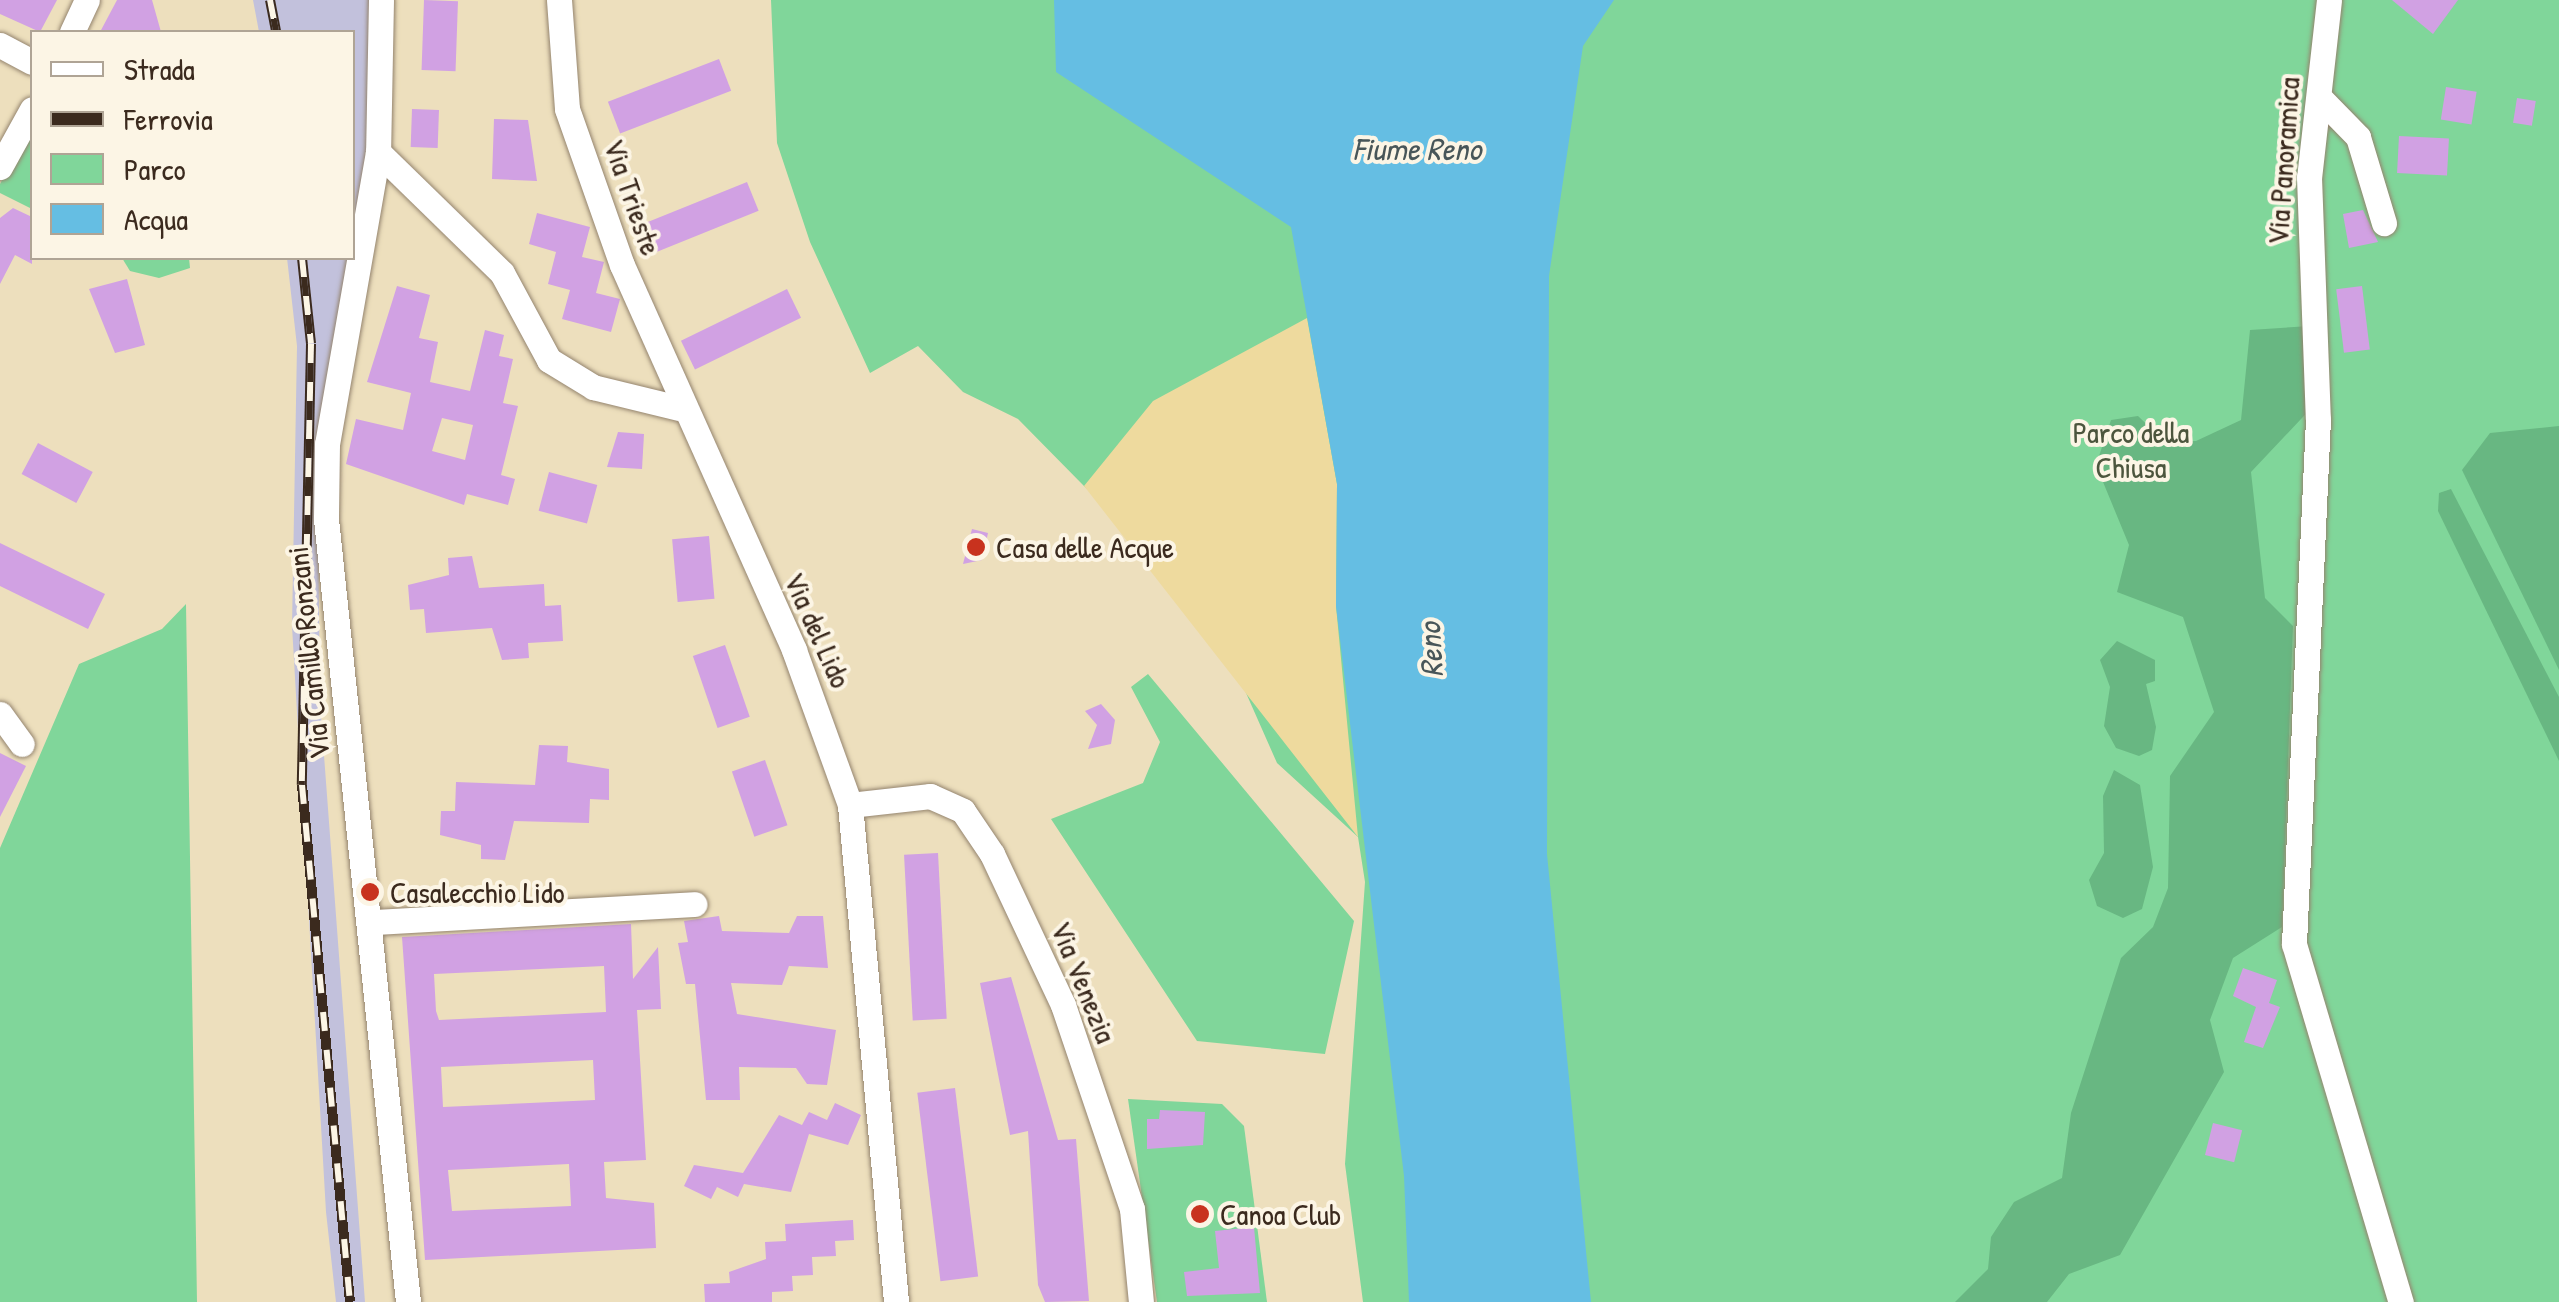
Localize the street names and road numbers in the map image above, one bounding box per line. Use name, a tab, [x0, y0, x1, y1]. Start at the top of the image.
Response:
street label: Via Panoramica	[2259, 76, 2307, 246]
street label: Via Trieste	[596, 134, 670, 260]
street label: Via Camillo Ronzani	[279, 545, 337, 761]
street label: Via del Lido	[777, 567, 859, 693]
street label: Via Venezia	[1043, 916, 1125, 1048]

